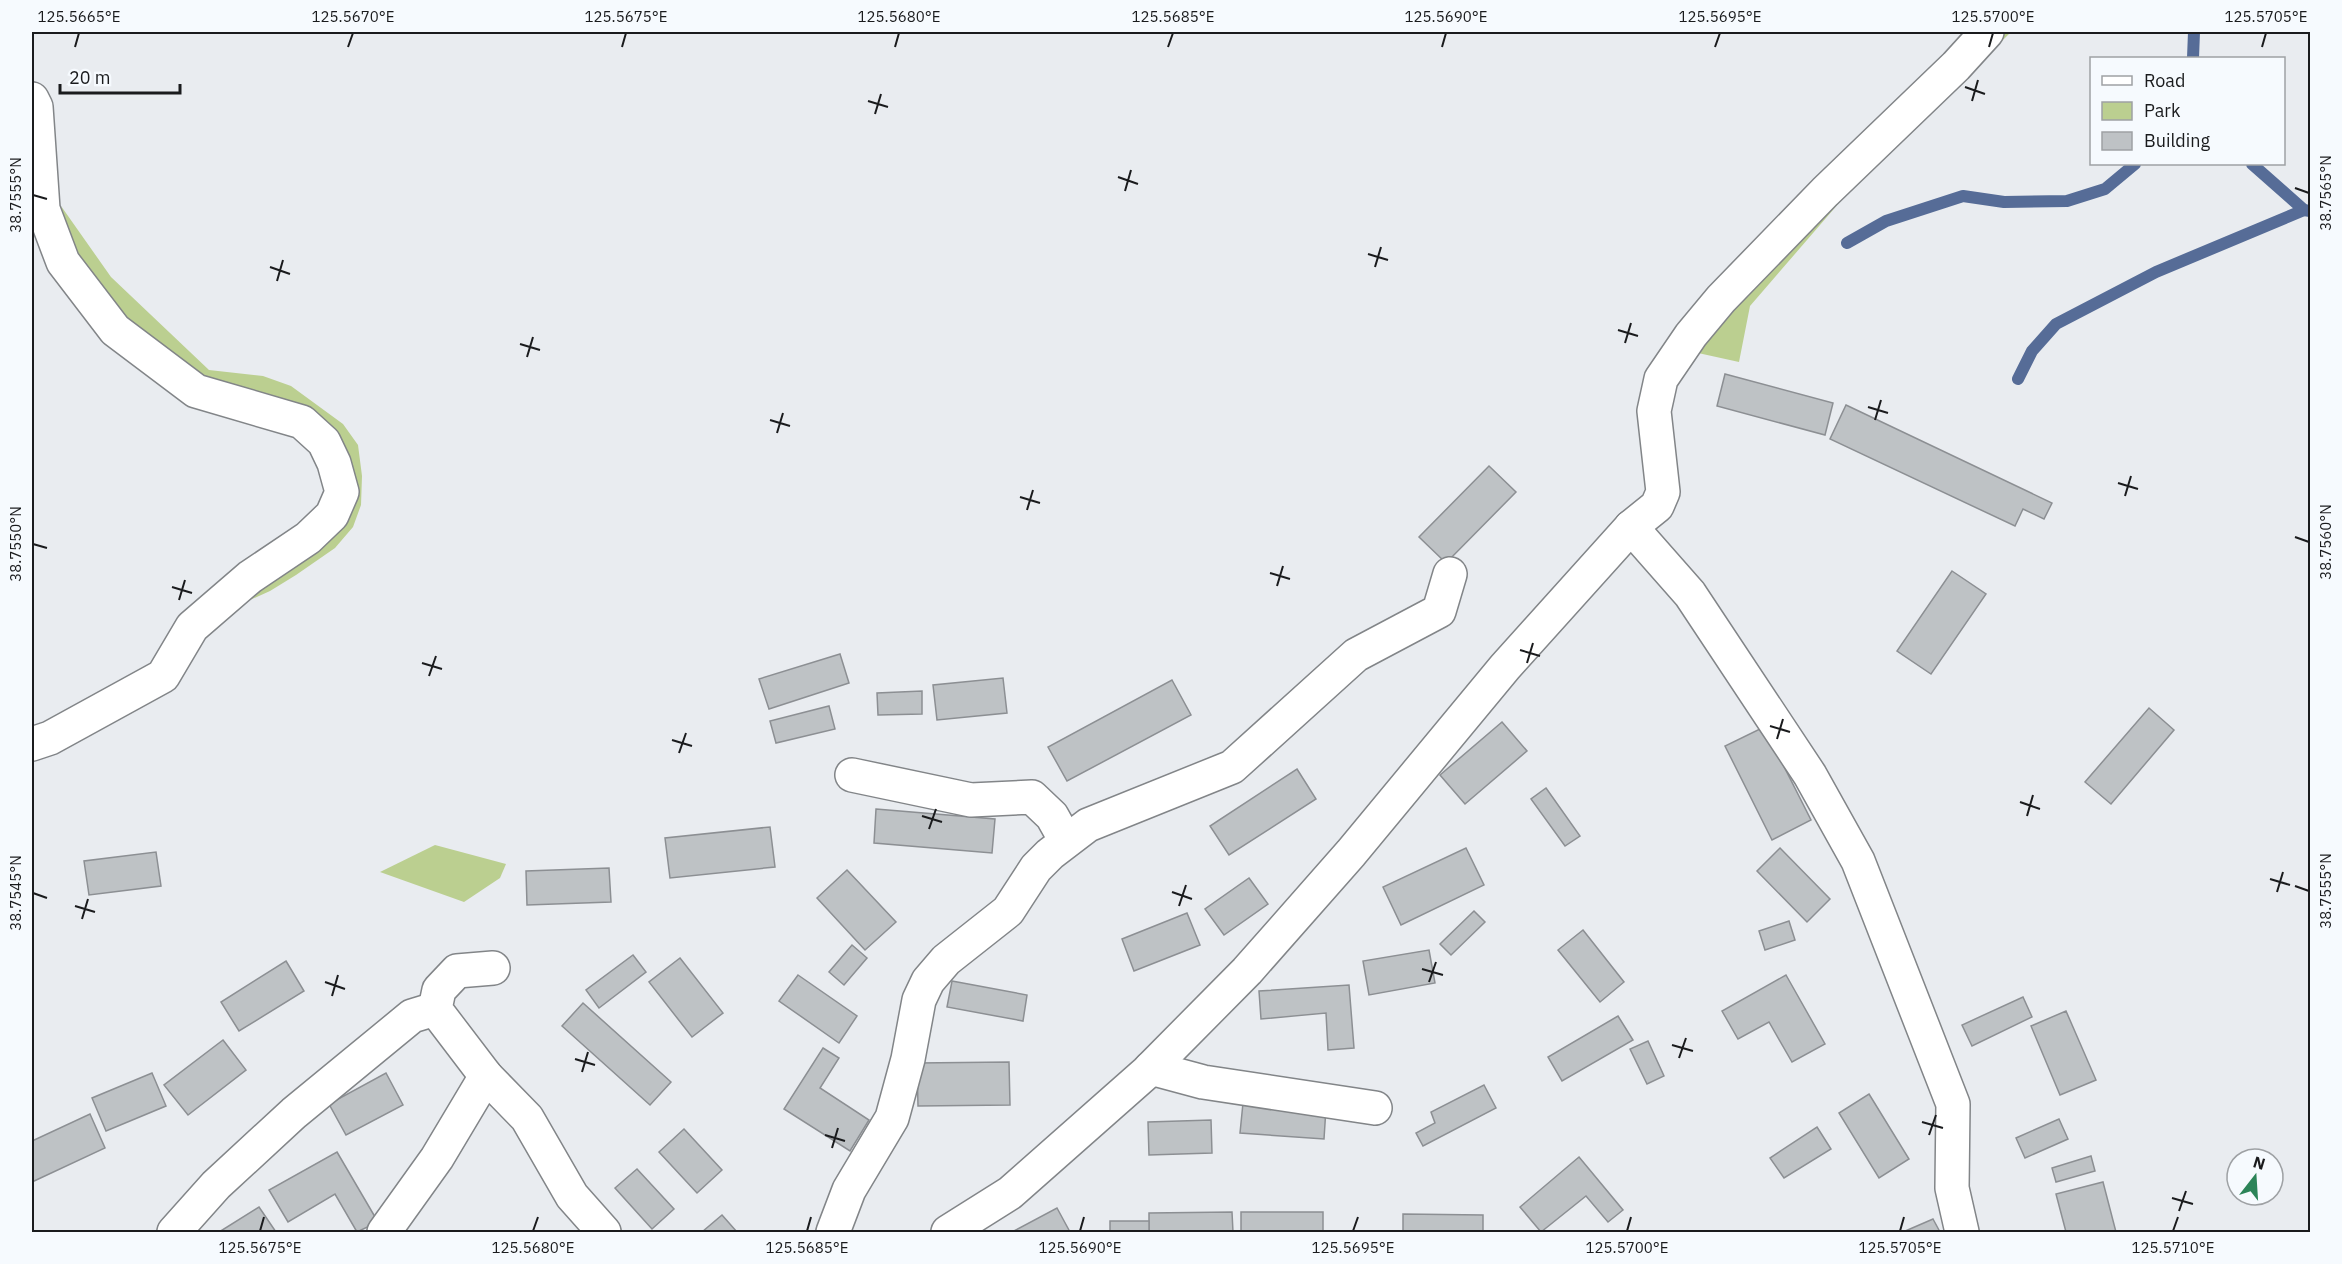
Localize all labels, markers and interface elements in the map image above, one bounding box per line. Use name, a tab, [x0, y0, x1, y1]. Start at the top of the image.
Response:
text: 125.5665°E	[38, 7, 120, 26]
text: 125.5670°E	[312, 7, 394, 26]
text: 125.5675°E	[585, 7, 667, 26]
text: 125.5680°E	[858, 7, 940, 26]
text: 125.5685°E	[1132, 7, 1214, 26]
text: 125.5690°E	[1405, 7, 1487, 26]
text: 125.5695°E	[1679, 7, 1761, 26]
text: 125.5700°E	[1952, 7, 2034, 26]
text: 125.5705°E	[2225, 7, 2307, 26]
scale bar	[60, 57, 180, 95]
legend	[2090, 57, 2285, 165]
text: 20 m	[69, 66, 111, 89]
text: Road	[2144, 69, 2185, 92]
text: Park	[2144, 99, 2181, 122]
text: Building	[2144, 129, 2211, 152]
text: 38.7565°N	[2316, 155, 2335, 231]
text: 38.7555°N	[6, 157, 25, 233]
text: 38.7560°N	[2316, 504, 2335, 580]
text: 38.7550°N	[6, 506, 25, 582]
text: 38.7555°N	[2316, 853, 2335, 929]
text: 38.7545°N	[6, 855, 25, 931]
north arrow	[2225, 1147, 2285, 1207]
text: N	[2251, 1151, 2268, 1174]
text: 125.5675°E	[219, 1238, 301, 1257]
text: 125.5680°E	[492, 1238, 574, 1257]
text: 125.5685°E	[766, 1238, 848, 1257]
text: 125.5690°E	[1039, 1238, 1121, 1257]
text: 125.5695°E	[1312, 1238, 1394, 1257]
text: 125.5700°E	[1586, 1238, 1668, 1257]
text: 125.5705°E	[1859, 1238, 1941, 1257]
text: 125.5710°E	[2132, 1238, 2214, 1257]

